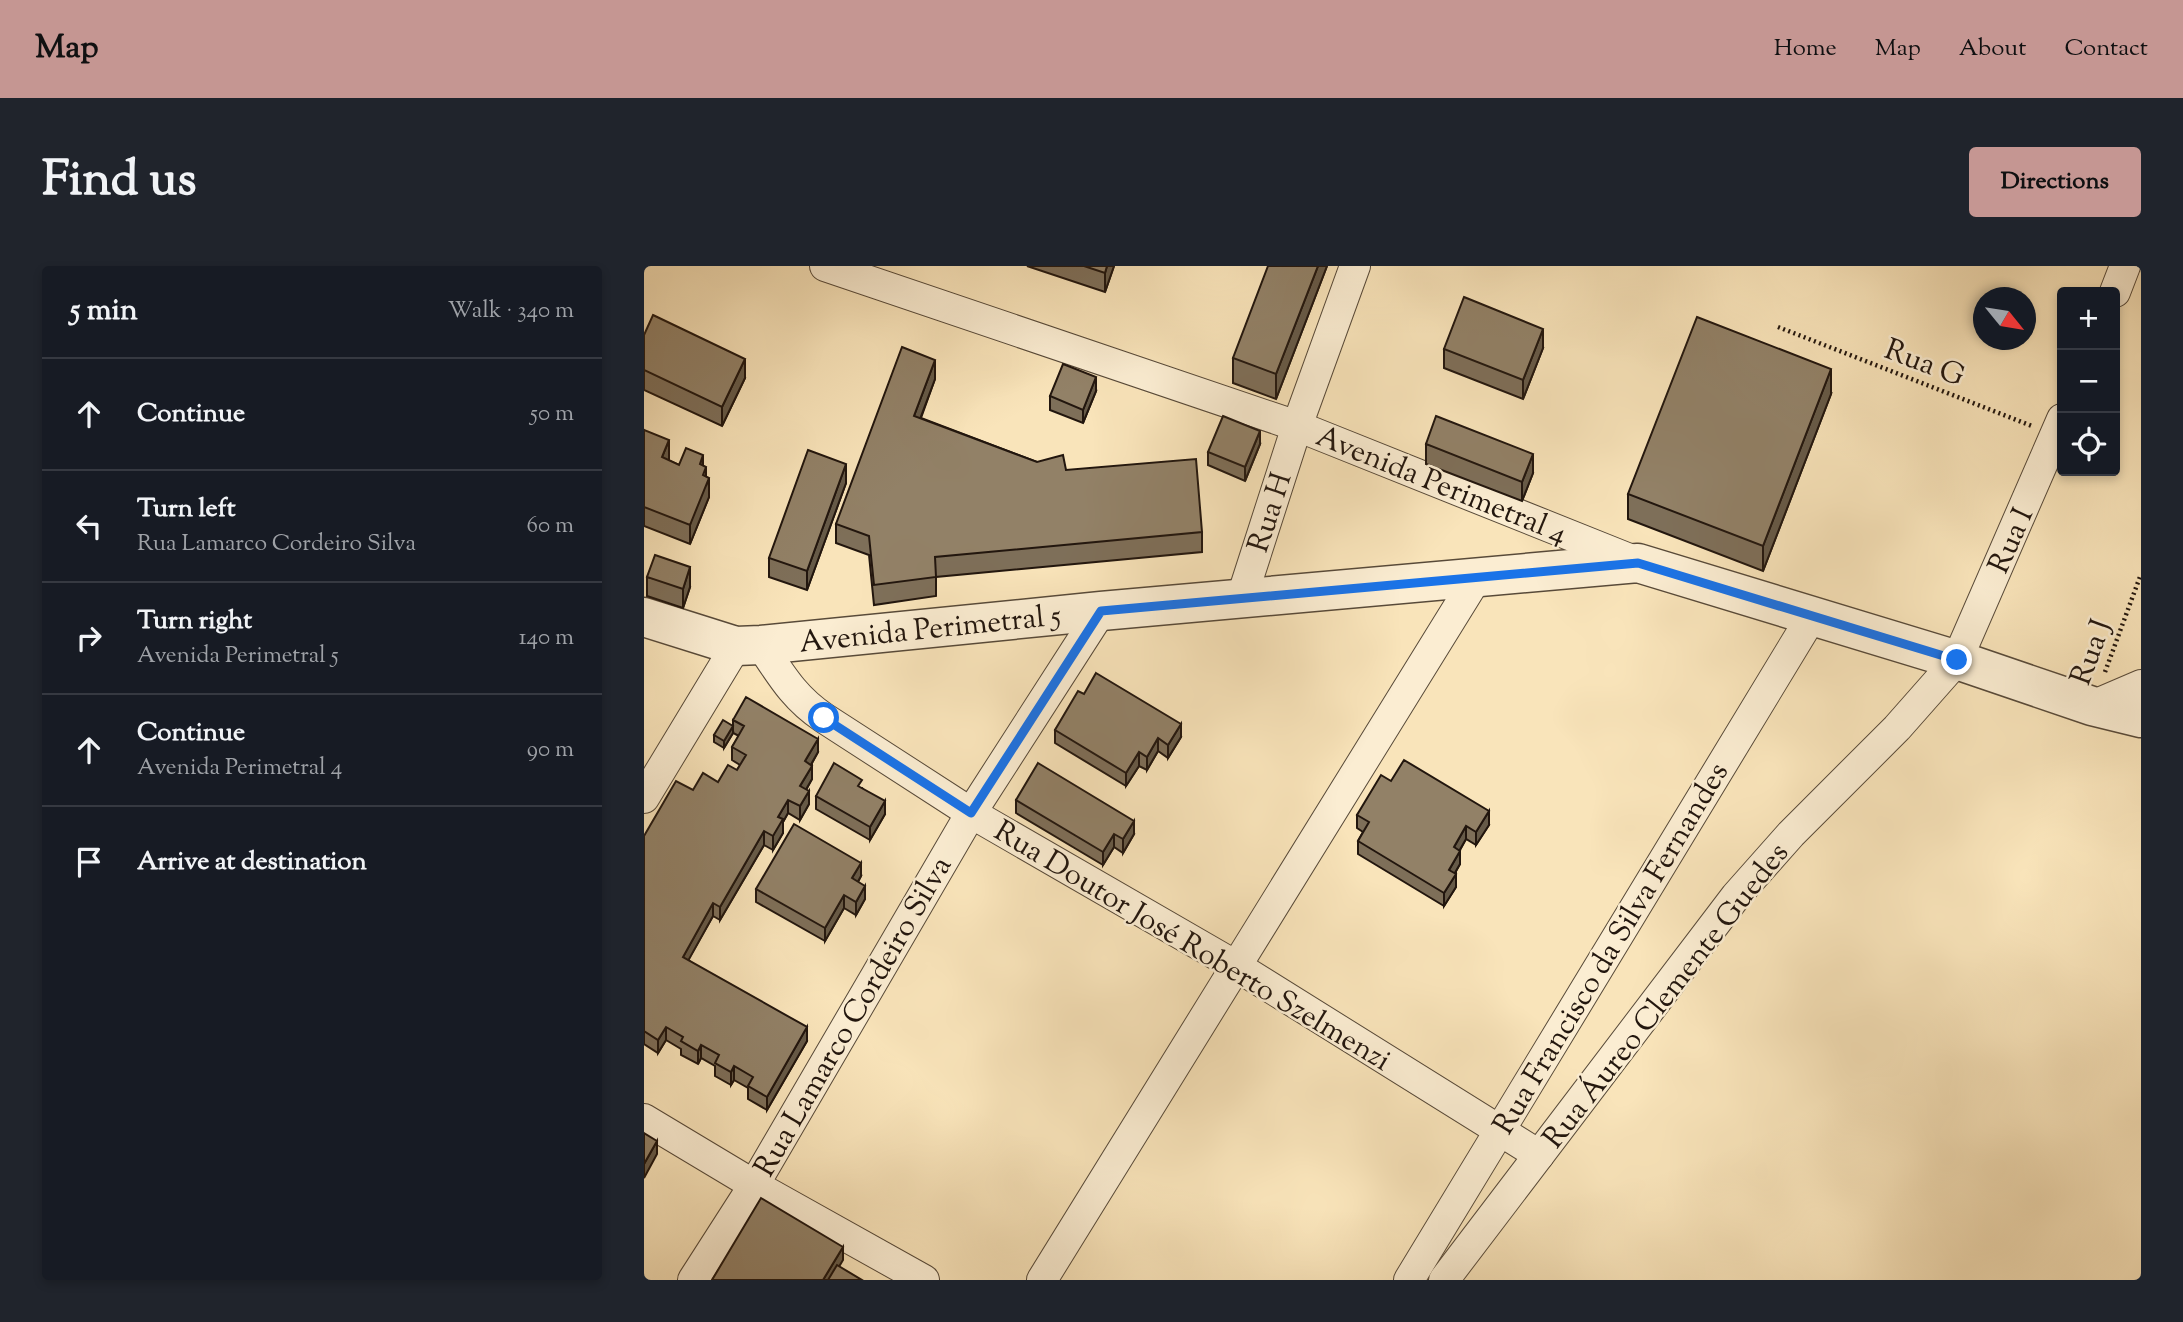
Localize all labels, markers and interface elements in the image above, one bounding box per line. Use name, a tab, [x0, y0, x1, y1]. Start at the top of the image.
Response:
text: Map	[35, 25, 99, 73]
text: Home	[1774, 32, 1837, 66]
text: Map	[1875, 32, 1921, 66]
text: About	[1959, 32, 2026, 66]
text: Contact	[2064, 32, 2148, 66]
text: Find us	[42, 147, 196, 217]
button: Directions	[1969, 147, 2141, 217]
north arrow	[1973, 287, 2036, 350]
map controls	[2057, 287, 2120, 476]
button: +	[2057, 287, 2120, 350]
text: 5 min	[70, 290, 138, 333]
text: Walk · 340 m	[448, 295, 574, 328]
street label: Rua G	[1878, 329, 1970, 399]
button: −	[2057, 350, 2120, 413]
icon: ahead	[70, 395, 108, 433]
text: Continue	[137, 396, 245, 433]
text: 50 m	[530, 398, 574, 431]
button: locate	[2057, 413, 2120, 476]
street label: Avenida Perimetral 4	[1309, 416, 1573, 556]
street label: Rua H	[1238, 467, 1305, 558]
text: Turn left	[137, 491, 236, 528]
street label: Rua I	[1979, 501, 2046, 581]
icon: left	[70, 507, 108, 545]
text: 60 m	[526, 510, 574, 543]
text: Rua Lamarco Cordeiro Silva	[137, 528, 416, 561]
street label: Avenida Perimetral 5	[797, 595, 1063, 666]
text: Turn right	[137, 603, 252, 640]
street label: Rua J	[2061, 614, 2124, 692]
icon: right	[70, 619, 108, 657]
text: 140 m	[519, 622, 574, 655]
text: Avenida Perimetral 5	[137, 640, 339, 673]
route end	[1941, 644, 1972, 675]
route start	[808, 702, 839, 733]
text: Continue	[137, 715, 245, 752]
icon: ahead	[70, 731, 108, 769]
text: 90 m	[527, 734, 574, 767]
text: Avenida Perimetral 4	[137, 752, 342, 785]
street label: Rua Francisco da Silva Fernandes	[1484, 755, 1741, 1144]
street label: Rua Doutor José Roberto Szelmenzi	[985, 811, 1398, 1083]
street label: Rua Áureo Clemente Guedes	[1534, 834, 1800, 1159]
icon: arrive	[70, 843, 108, 881]
text: Arrive at destination	[137, 844, 367, 881]
street label: Rua Lamarco Cordeiro Silva	[745, 849, 964, 1186]

